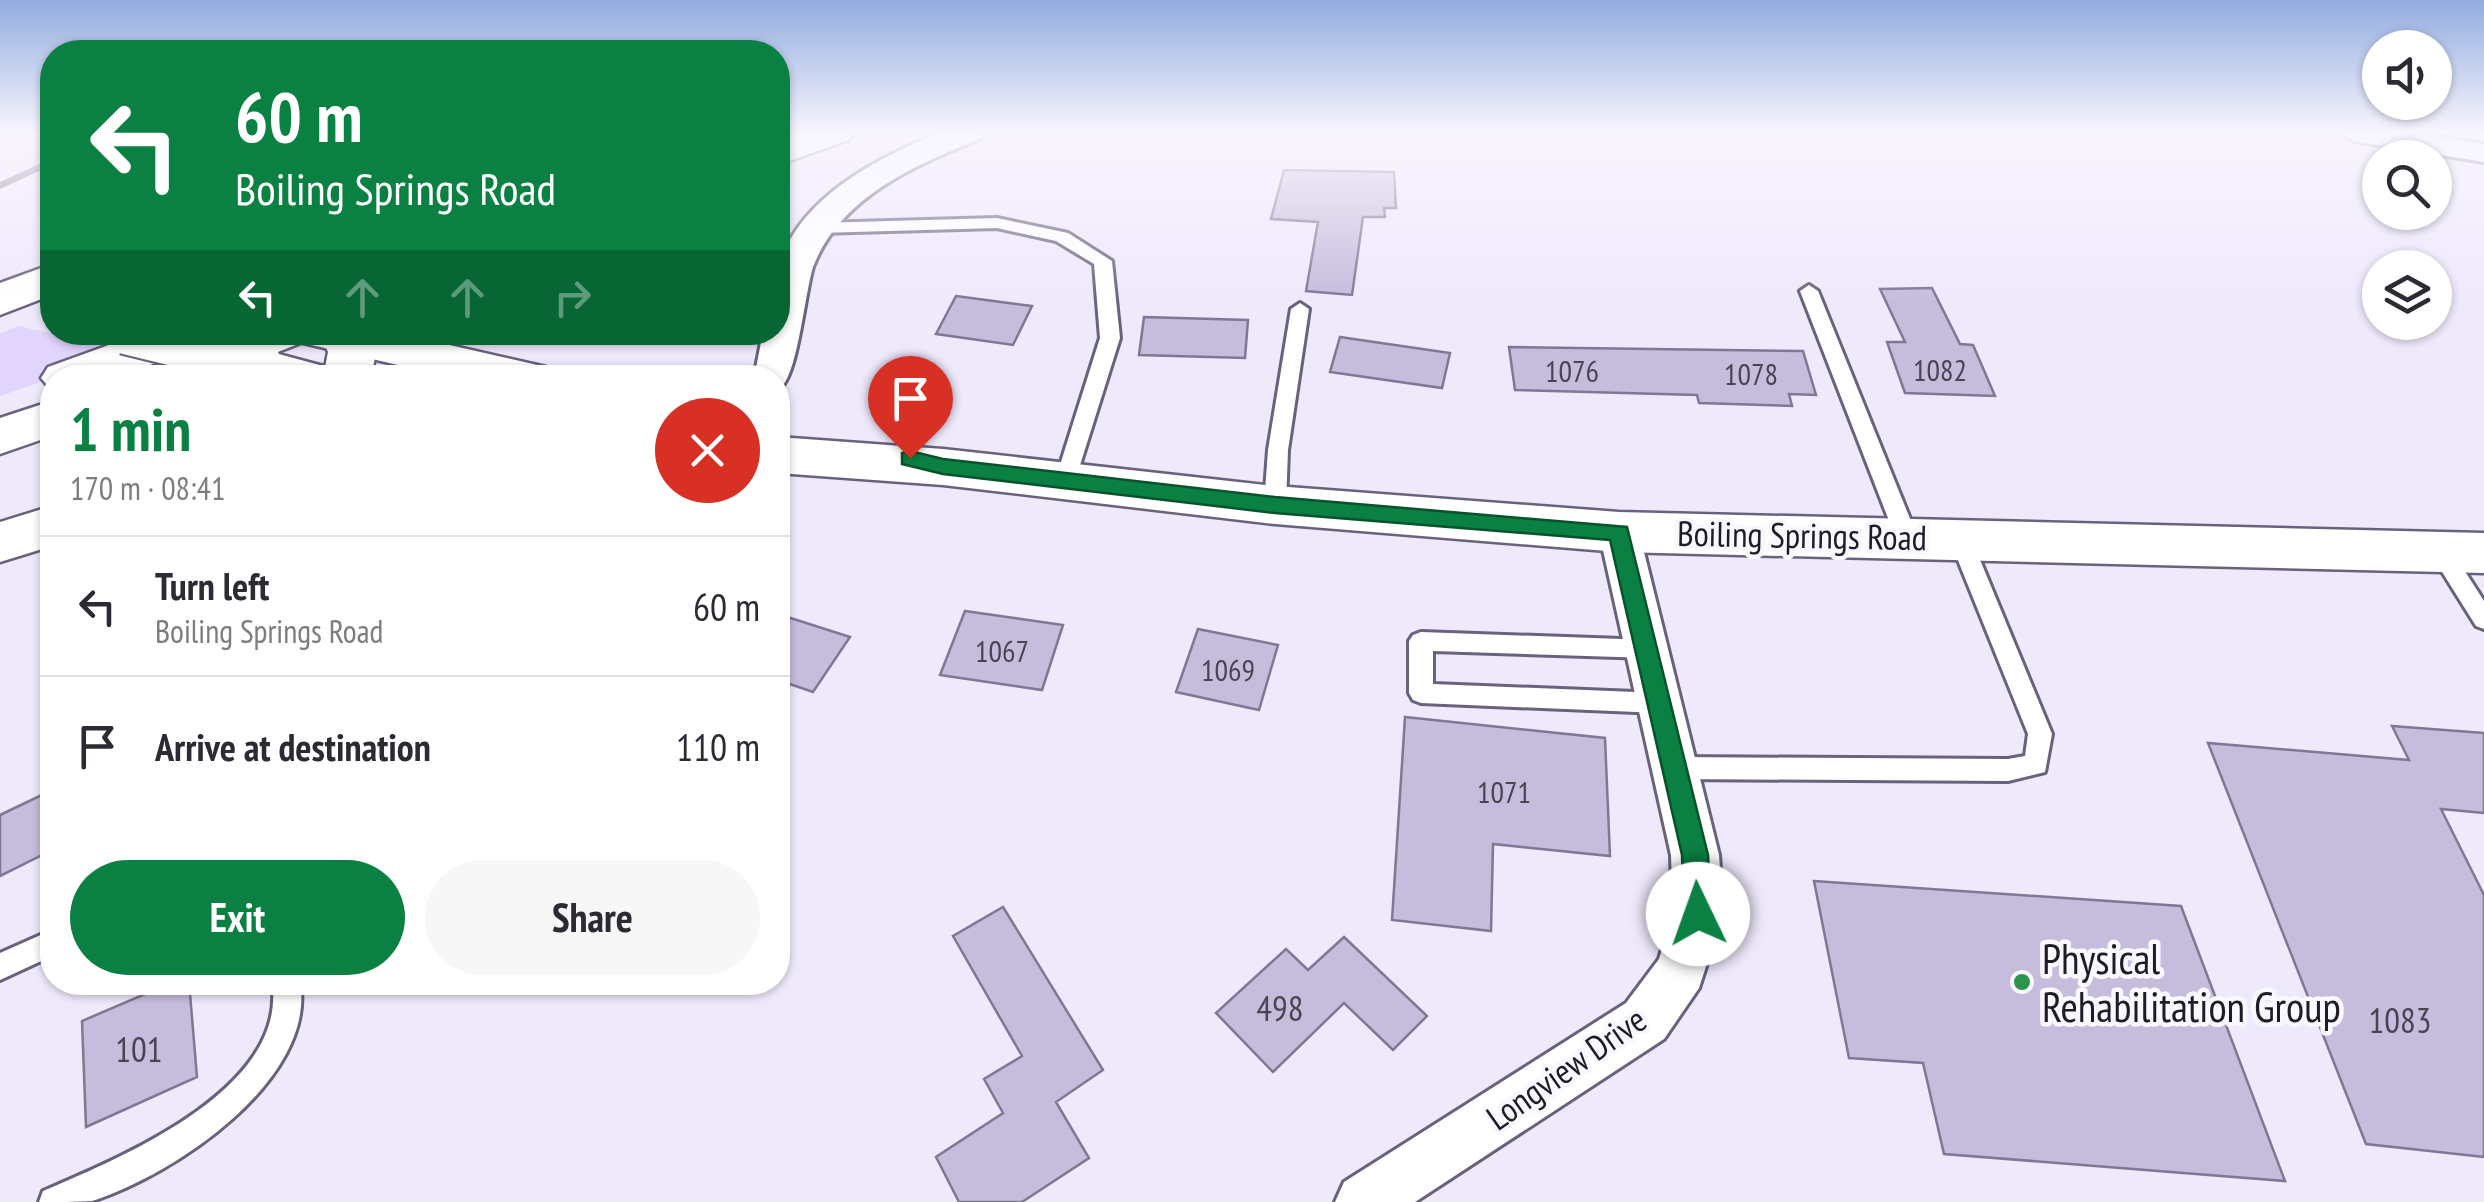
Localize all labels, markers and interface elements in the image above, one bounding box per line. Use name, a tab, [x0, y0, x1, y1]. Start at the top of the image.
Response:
map controls	[2362, 30, 2452, 340]
button: sound	[2362, 30, 2452, 120]
text: 60 m	[235, 71, 363, 161]
icon: left	[70, 80, 200, 210]
button: search	[2362, 140, 2452, 230]
text: Boiling Springs Road	[235, 159, 556, 217]
button: layers	[2362, 250, 2452, 340]
icon: left	[230, 270, 285, 325]
icon: ahead	[335, 270, 390, 325]
icon: ahead	[440, 270, 495, 325]
icon: right	[545, 270, 600, 325]
house number: 1082	[1913, 350, 1967, 389]
house number: 1076	[1545, 351, 1599, 390]
house number: 1078	[1724, 354, 1778, 393]
pin	[868, 356, 953, 459]
icon: arrive	[883, 371, 938, 426]
text: 1 min	[70, 390, 191, 468]
button: close	[655, 398, 760, 503]
text: 170 m · 08:41	[70, 467, 225, 509]
street label: Boiling Springs Road	[1677, 510, 1927, 560]
text: Turn left	[155, 561, 269, 610]
icon: left	[70, 579, 125, 634]
text: 60 m	[693, 582, 760, 631]
text: Boiling Springs Road	[155, 610, 383, 652]
house number: 1067	[975, 631, 1029, 670]
house number: 1069	[1201, 650, 1255, 689]
icon: arrive	[70, 719, 125, 774]
text: Arrive at destination	[155, 722, 431, 771]
text: 110 m	[676, 722, 760, 771]
house number: 1071	[1477, 772, 1531, 811]
button: Exit	[70, 860, 405, 975]
button: Share	[425, 860, 760, 975]
position arrow	[1646, 862, 1750, 966]
place label: Physical Rehabilitation Group	[2042, 931, 2341, 1034]
marker: Physical Rehabilitation Group	[2011, 971, 2033, 993]
house number: 498	[1256, 985, 1304, 1031]
street label: Longview Drive	[1477, 996, 1655, 1140]
house number: 1083	[2368, 997, 2432, 1043]
house number: 101	[115, 1026, 163, 1072]

